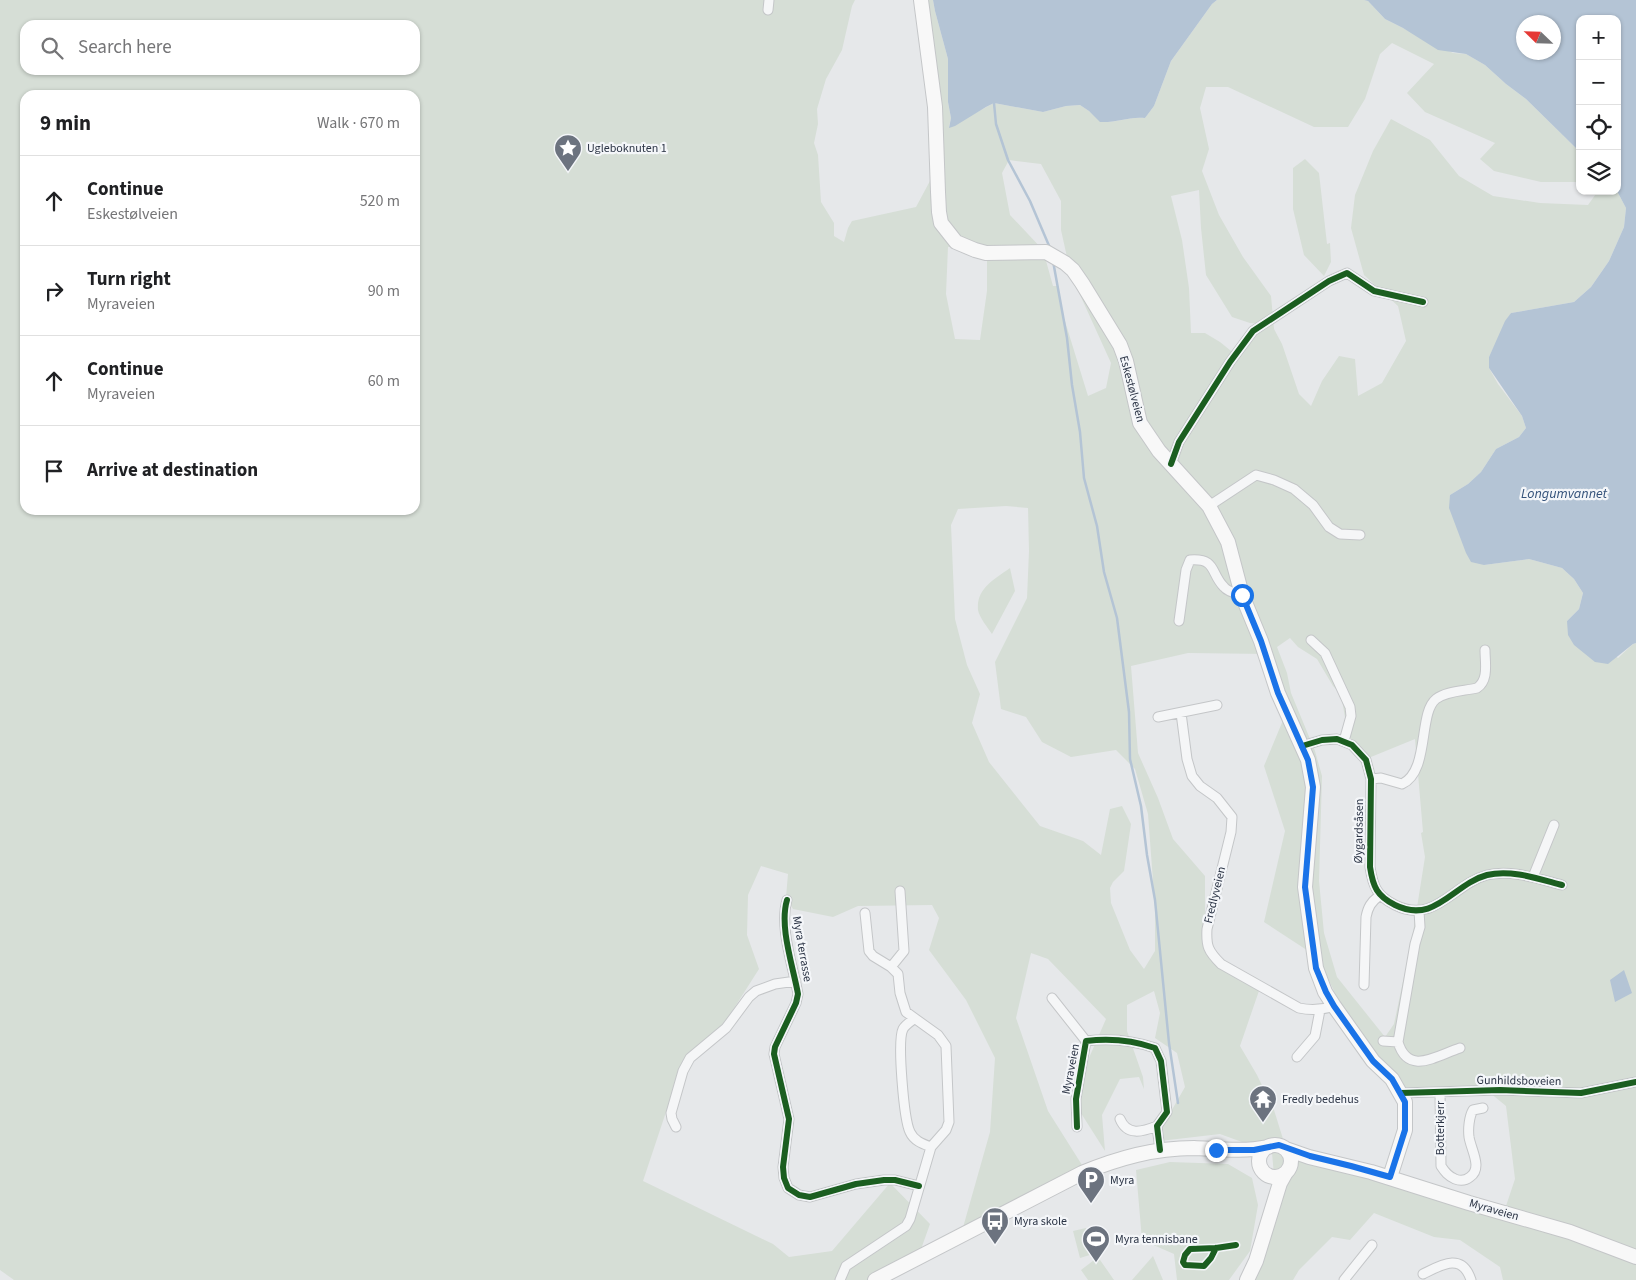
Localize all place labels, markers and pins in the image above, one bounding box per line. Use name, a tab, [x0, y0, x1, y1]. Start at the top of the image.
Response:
place icon: Ugleboknuten 1	[553, 133, 583, 172]
place label: Ugleboknuten 1	[587, 140, 667, 157]
temple icon: Fredly bedehus	[1248, 1084, 1278, 1123]
place label: Fredly bedehus	[1282, 1091, 1359, 1108]
parking icon: Myra	[1076, 1165, 1106, 1204]
place label: Myra	[1110, 1172, 1134, 1189]
bus stop icon: Myra skole	[980, 1206, 1010, 1245]
place label: Myra skole	[1014, 1213, 1067, 1230]
sports icon: Myra tennisbane	[1081, 1224, 1111, 1263]
place label: Myra tennisbane	[1115, 1231, 1198, 1248]

